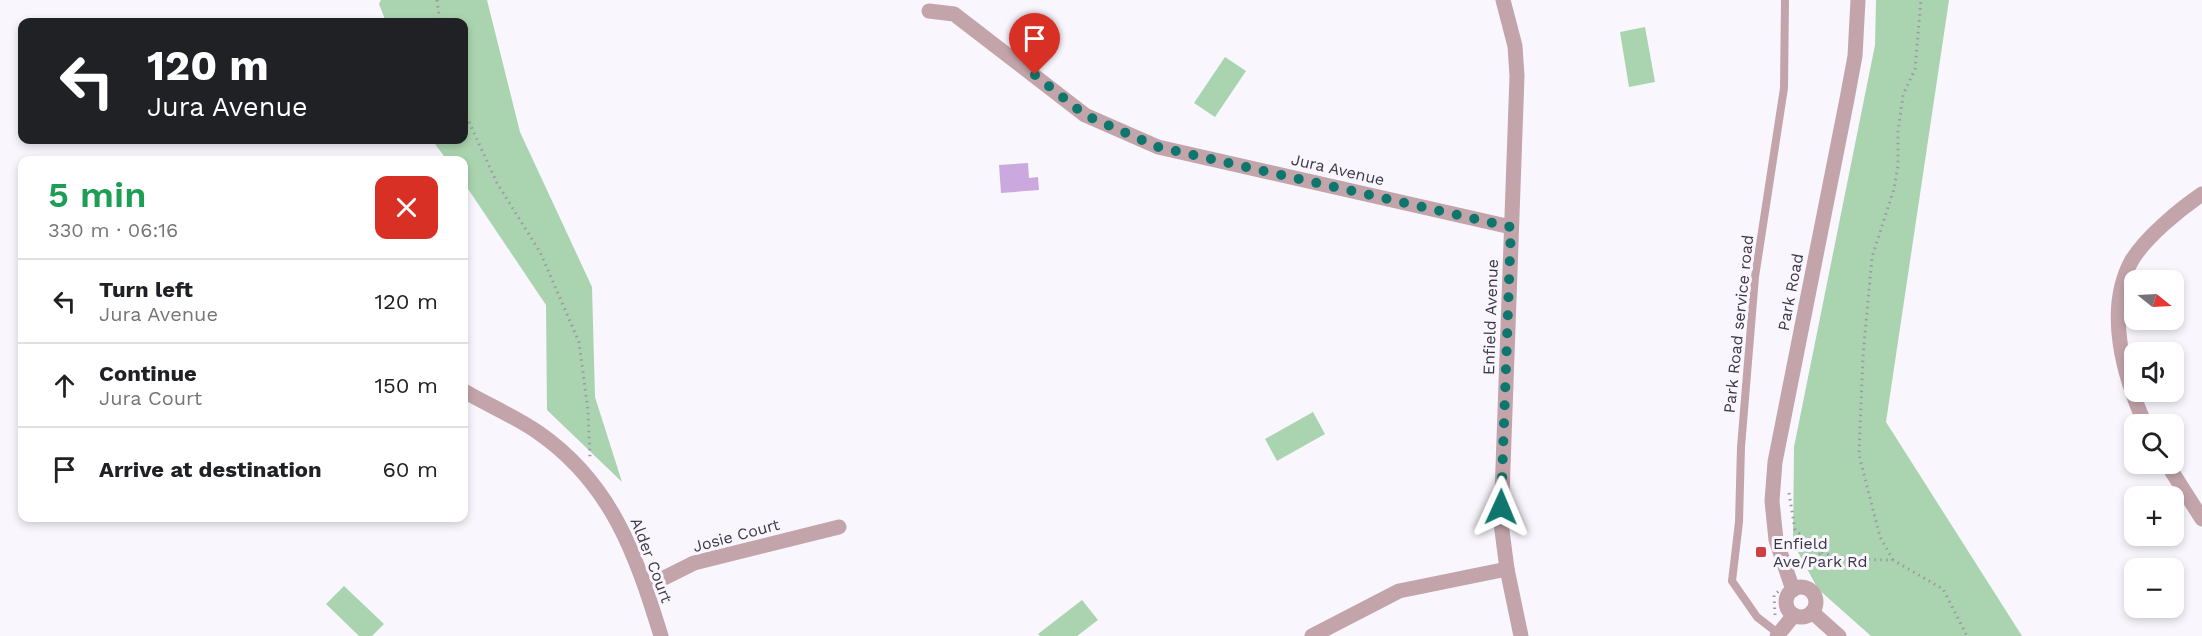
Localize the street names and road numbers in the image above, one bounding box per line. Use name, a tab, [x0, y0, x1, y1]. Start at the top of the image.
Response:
street label: Jura Avenue	[1289, 150, 1386, 189]
street label: Park Road service road	[1720, 234, 1757, 414]
street label: Park Road	[1774, 252, 1807, 332]
street label: Enfield Avenue	[1479, 259, 1502, 375]
street label: Alder Court	[627, 515, 677, 606]
street label: Josie Court	[691, 515, 782, 556]

